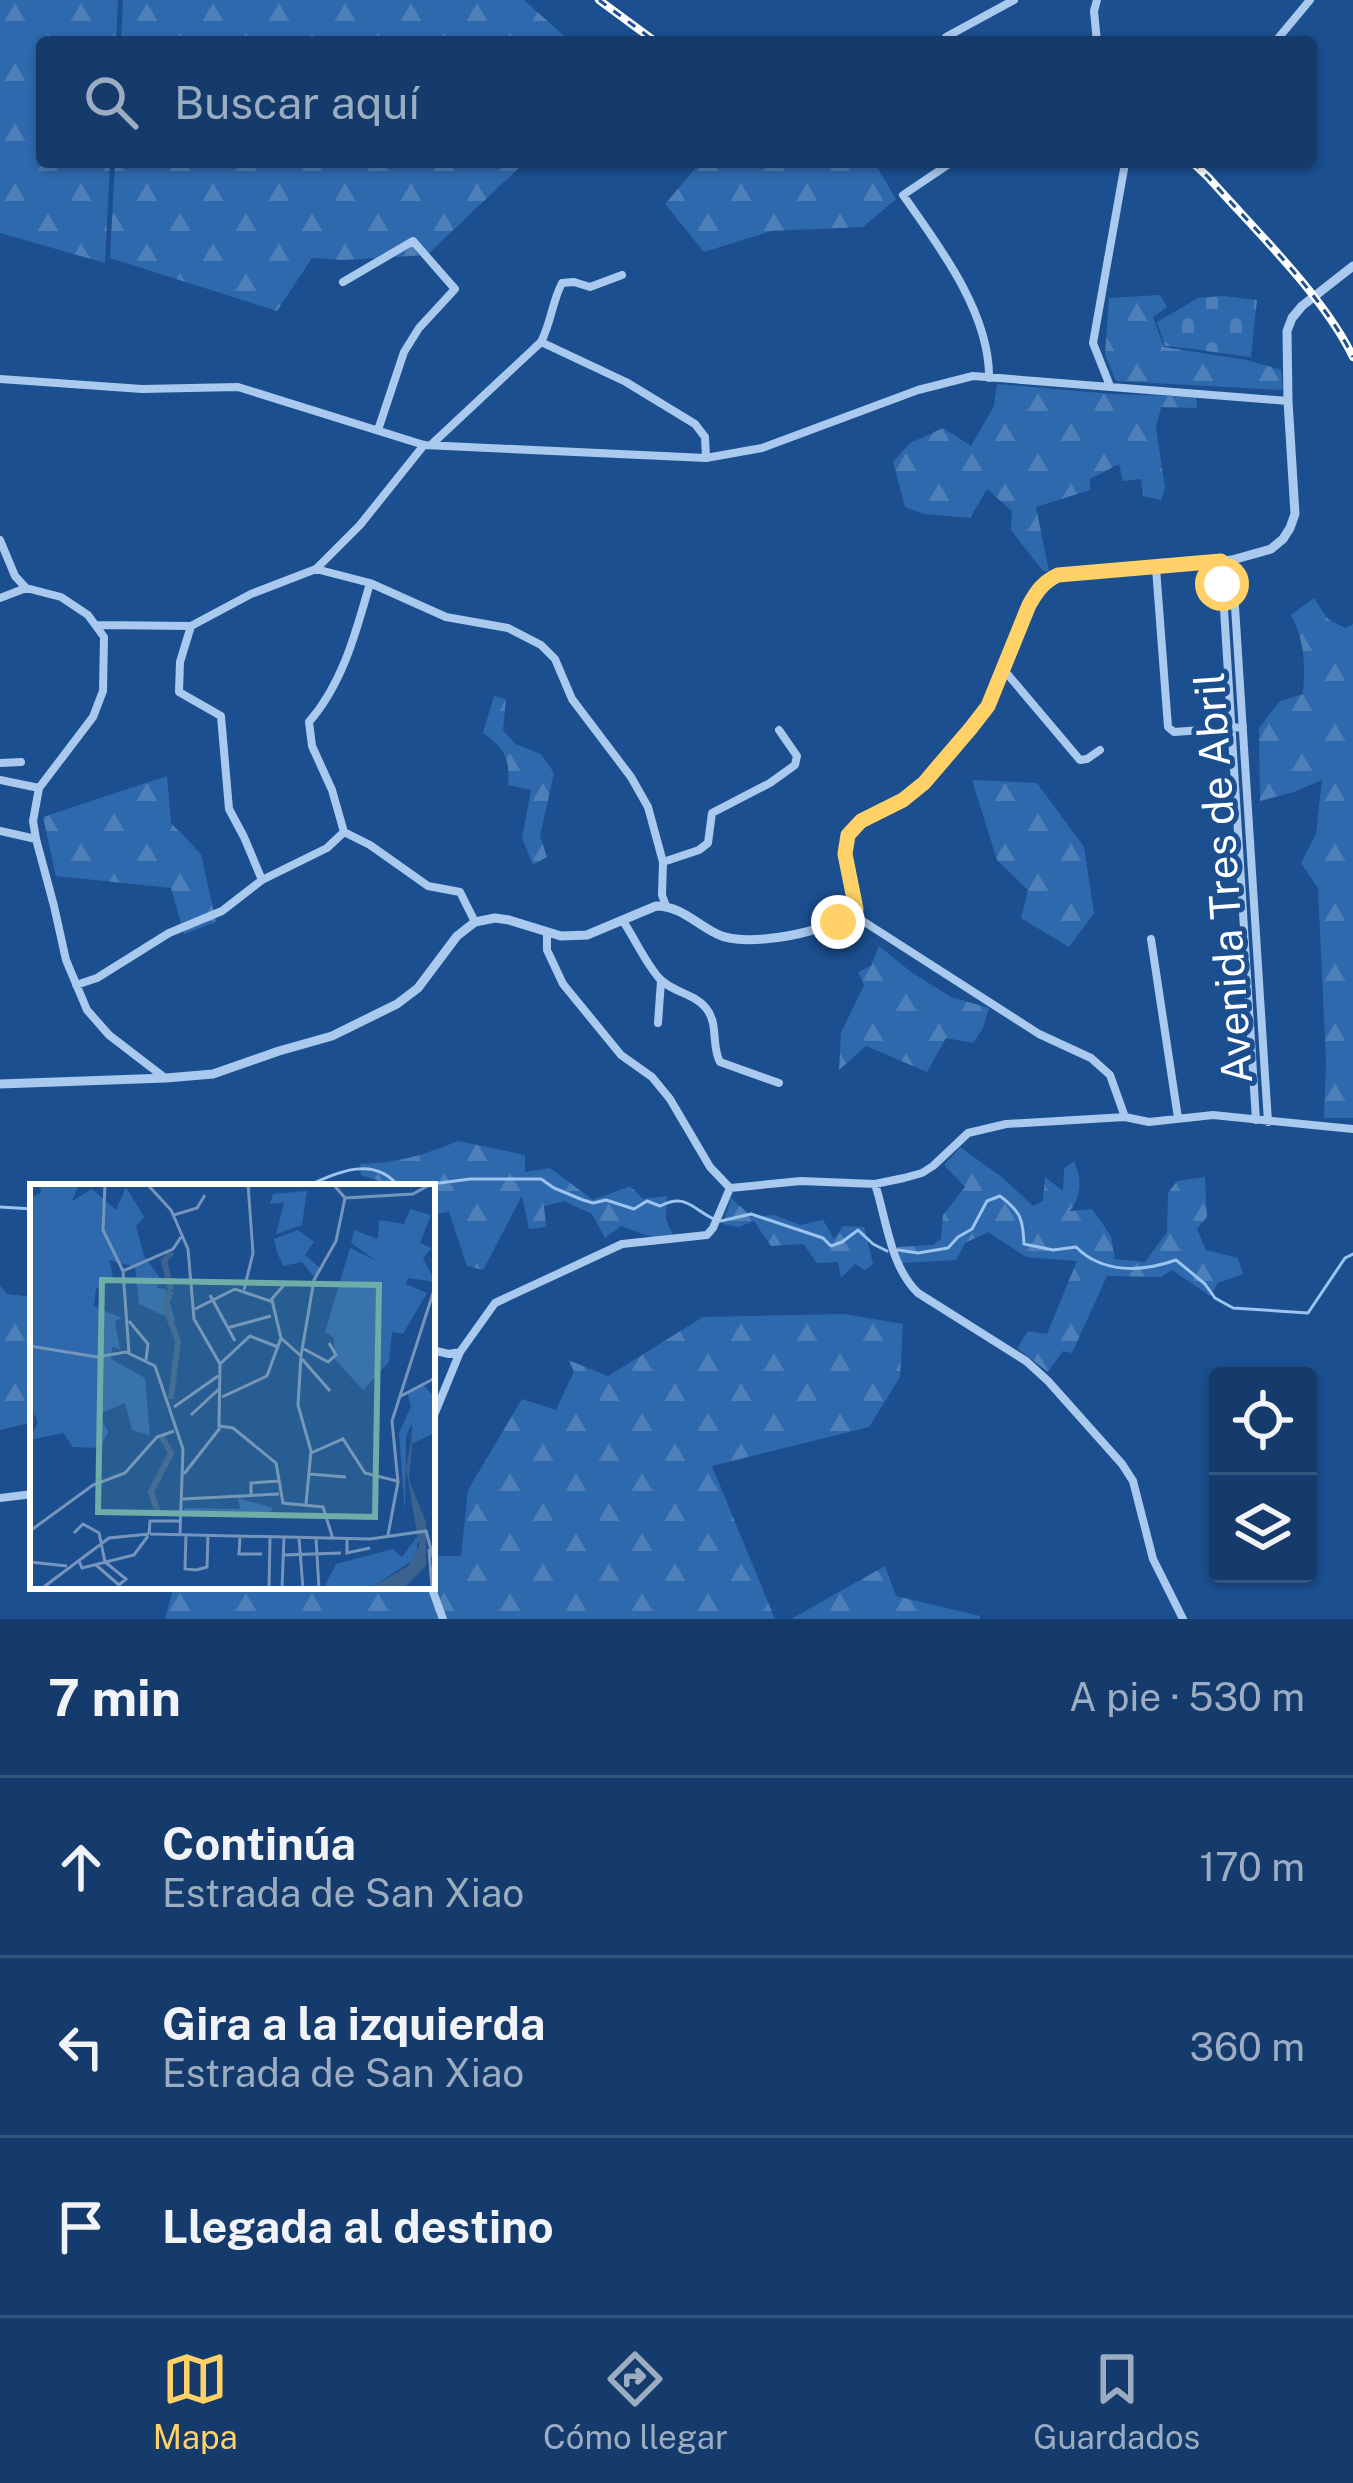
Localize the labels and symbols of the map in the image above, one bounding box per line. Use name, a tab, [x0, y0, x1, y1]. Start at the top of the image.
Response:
route start	[1195, 557, 1249, 611]
street label: Avenida Tres de Abril	[1184, 671, 1261, 1085]
route end	[811, 895, 865, 949]
inset map	[30, 1184, 435, 1589]

